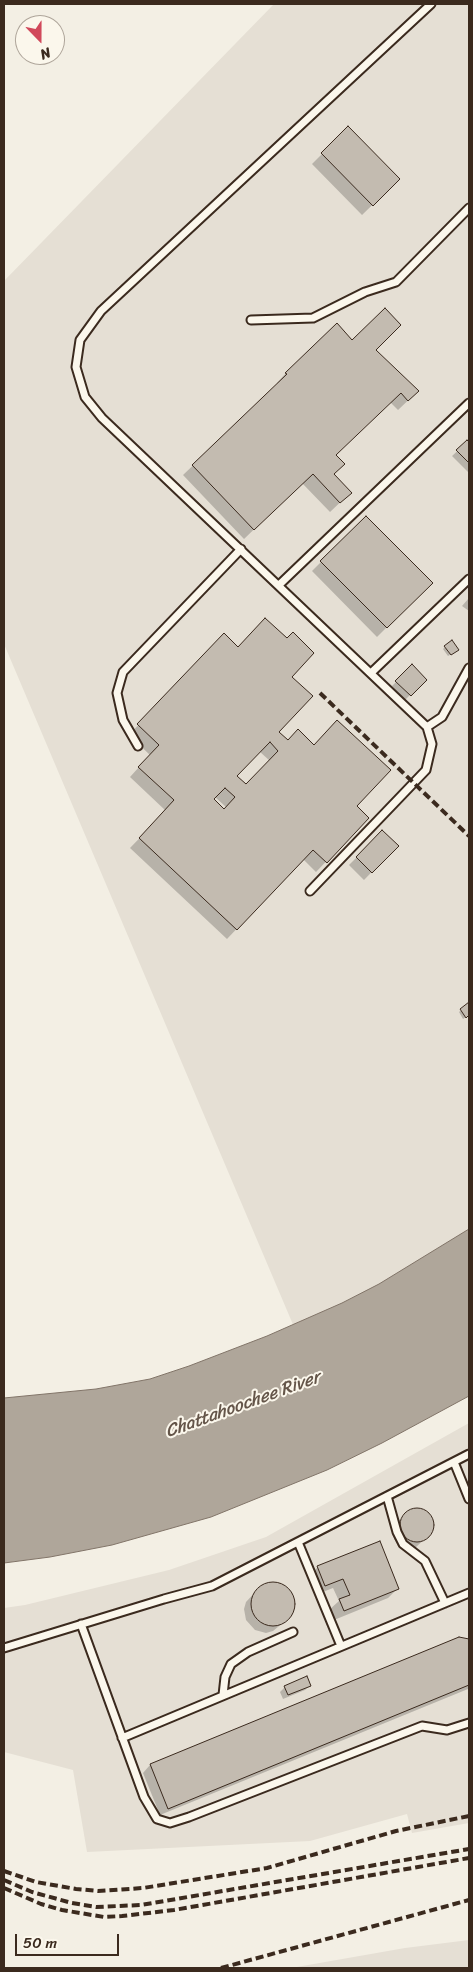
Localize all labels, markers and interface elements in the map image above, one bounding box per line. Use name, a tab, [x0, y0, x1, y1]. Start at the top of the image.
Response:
north arrow	[15, 15, 65, 65]
text: N	[36, 40, 55, 67]
water label: Chattahoochee River	[163, 1367, 323, 1443]
scale bar	[18, 1924, 121, 1956]
text: 50 m	[23, 1930, 57, 1956]

